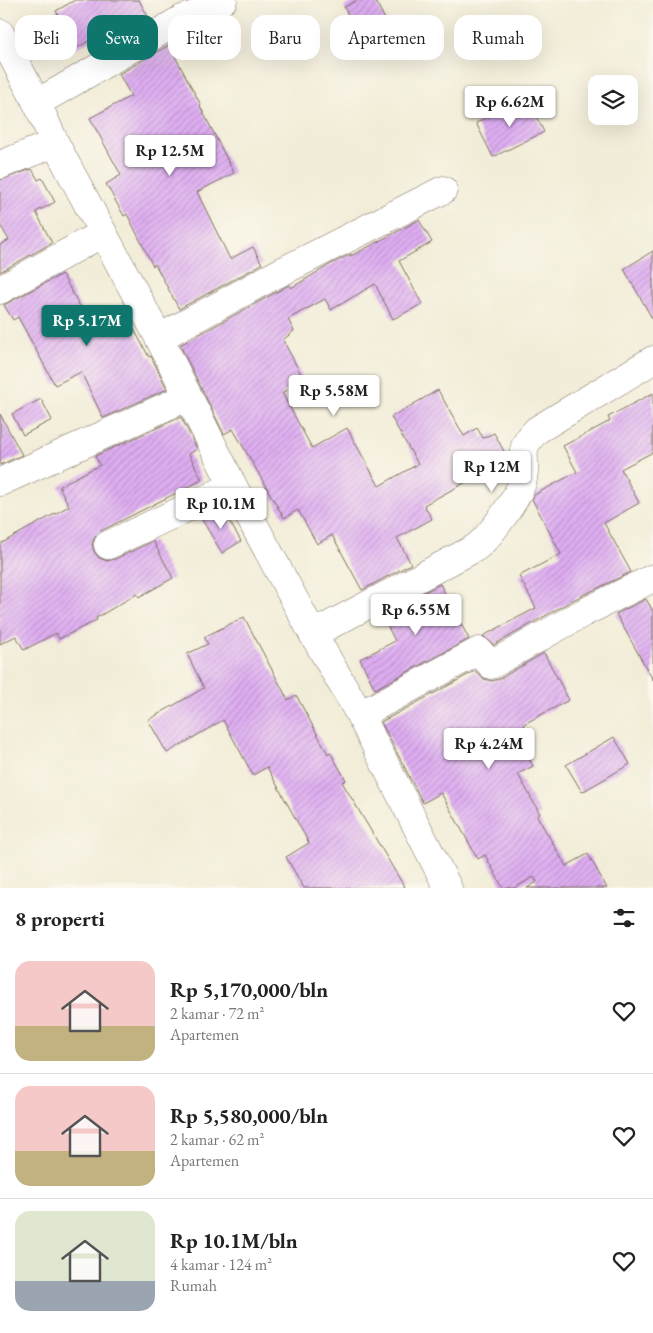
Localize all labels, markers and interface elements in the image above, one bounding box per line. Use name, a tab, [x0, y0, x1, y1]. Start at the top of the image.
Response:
chip: Beli	[15, 15, 77, 60]
chip: Sewa	[87, 15, 158, 60]
chip: Filter	[168, 15, 241, 60]
chip: Baru	[251, 15, 320, 60]
chip: Apartemen	[330, 15, 444, 60]
chip: Rumah	[454, 15, 542, 60]
map controls	[588, 75, 638, 125]
button: layers	[588, 75, 638, 125]
pin: Rp 6.62M	[458, 86, 562, 128]
text: Rp 6.62M	[476, 91, 544, 112]
pin: Rp 12.5M	[118, 134, 222, 177]
text: Rp 12.5M	[136, 140, 204, 161]
pin: Rp 5.17M	[35, 304, 139, 347]
text: Rp 5.17M	[53, 310, 121, 331]
pin: Rp 5.58M	[282, 374, 386, 417]
text: Rp 5.58M	[300, 380, 368, 401]
pin: Rp 12M	[451, 450, 533, 493]
text: Rp 12M	[464, 456, 520, 477]
pin: Rp 10.1M	[169, 488, 273, 530]
text: Rp 10.1M	[187, 493, 255, 514]
pin: Rp 6.55M	[364, 594, 468, 636]
text: Rp 6.55M	[382, 599, 450, 620]
pin: Rp 4.24M	[437, 728, 541, 770]
text: Rp 4.24M	[455, 733, 523, 754]
icon: filters	[610, 904, 638, 932]
text: 8 properti	[15, 905, 105, 932]
text: Rp 5,170,000/bln	[170, 976, 328, 1003]
icon: home	[55, 981, 115, 1041]
icon: heart	[610, 997, 638, 1025]
text: 2 kamar · 72 m²	[170, 1003, 264, 1024]
text: Apartemen	[170, 1024, 239, 1045]
text: Rp 5,580,000/bln	[170, 1102, 328, 1129]
icon: home	[55, 1106, 115, 1166]
icon: heart	[610, 1122, 638, 1150]
text: 2 kamar · 62 m²	[170, 1129, 264, 1150]
text: Apartemen	[170, 1150, 239, 1171]
text: Rp 10.1M/bln	[170, 1227, 298, 1254]
icon: home	[55, 1231, 115, 1291]
icon: heart	[610, 1247, 638, 1275]
text: 4 kamar · 124 m²	[170, 1254, 272, 1275]
text: Rumah	[170, 1275, 217, 1296]

